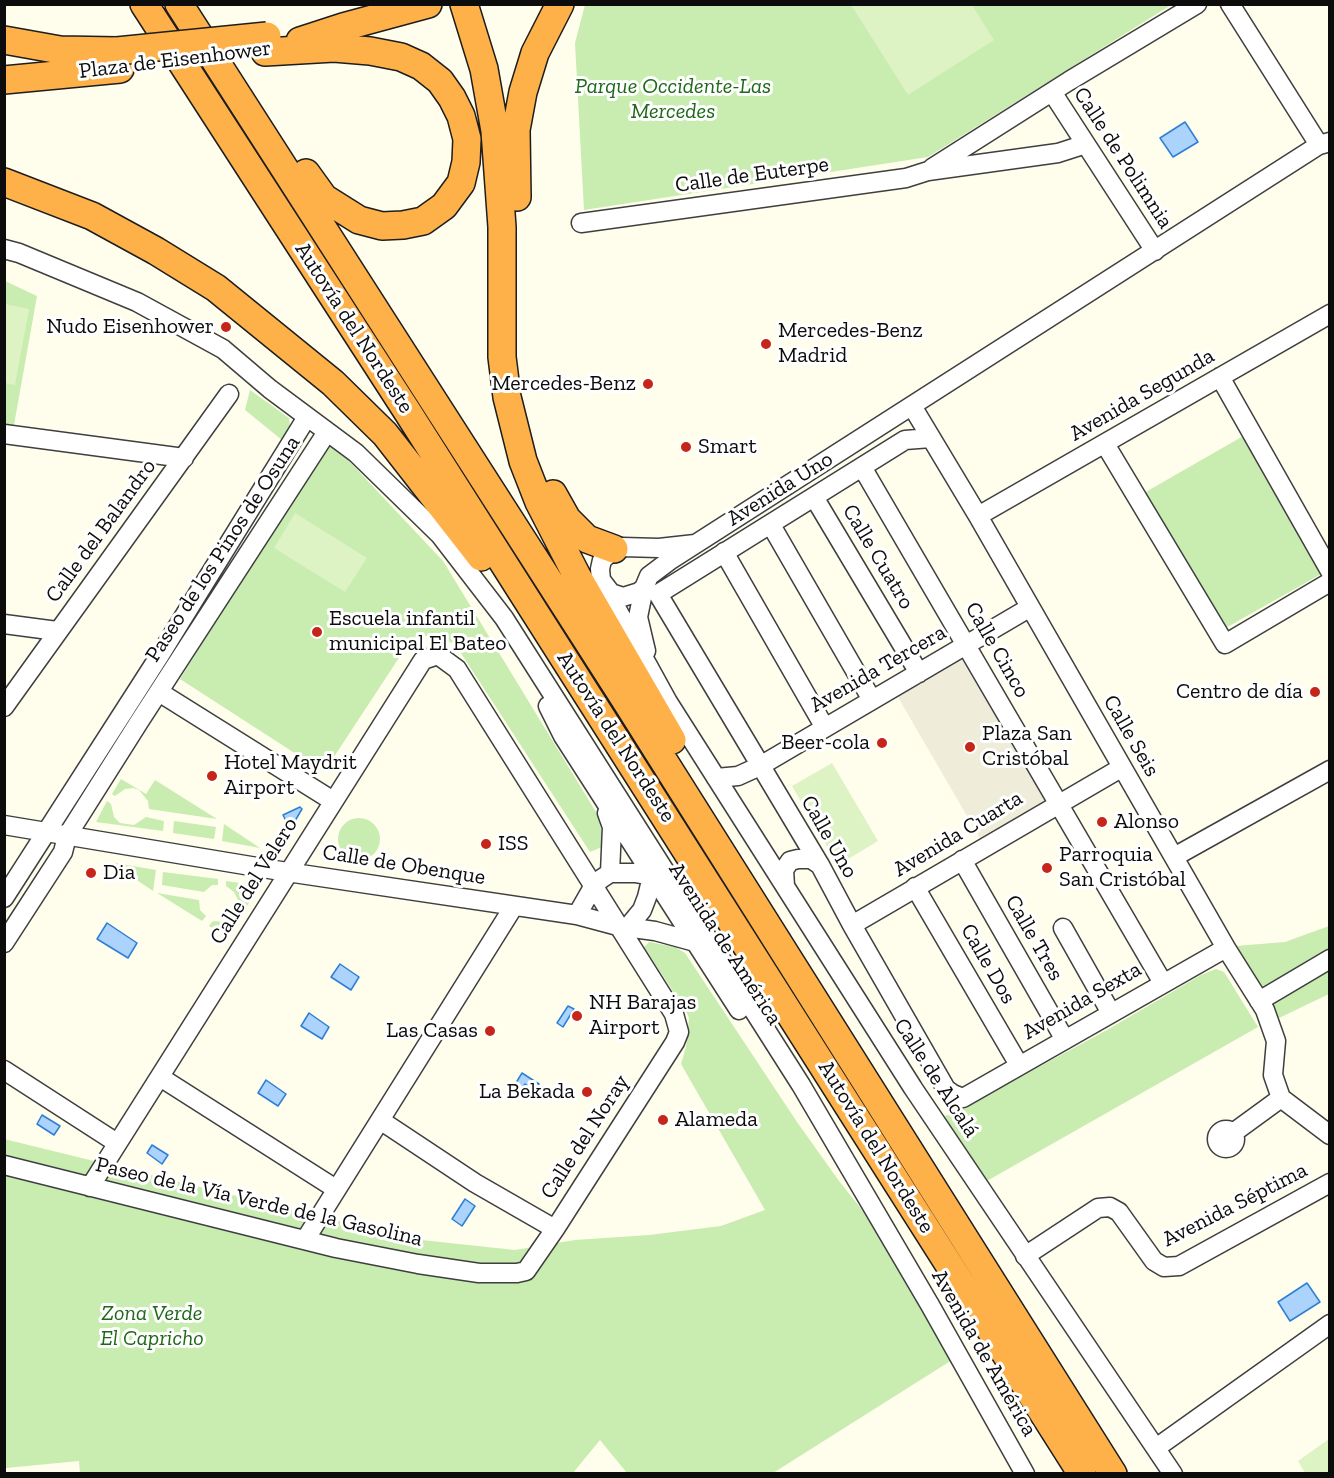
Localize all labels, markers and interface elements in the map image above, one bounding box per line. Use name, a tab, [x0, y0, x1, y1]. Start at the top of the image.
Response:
street label: Plaza de Eisenhower	[77, 35, 273, 85]
park label: Parque Occidente-Las Mercedes	[575, 74, 771, 125]
street label: Calle de Polimnia	[1068, 82, 1178, 234]
street label: Calle de Euterpe	[674, 151, 830, 199]
street label: Autovía del Nordeste	[289, 238, 419, 418]
place label: Nudo Eisenhower	[46, 314, 214, 340]
place label: Mercedes-Benz Madrid	[778, 318, 923, 370]
marker: Nudo Eisenhower	[219, 320, 233, 334]
marker: Mercedes-Benz Madrid	[759, 337, 773, 351]
street label: Avenida Segunda	[1065, 343, 1219, 447]
place label: Mercedes-Benz	[491, 371, 636, 397]
marker: Mercedes-Benz	[641, 377, 655, 391]
street label: Paseo de los Pinos de Osuna	[140, 431, 306, 667]
place label: Smart	[698, 434, 757, 460]
marker: Smart	[679, 440, 693, 454]
street label: Avenida Uno	[722, 446, 838, 532]
street label: Calle del Balandro	[40, 454, 162, 608]
street label: Calle Cuatro	[836, 500, 920, 614]
street label: Calle Cinco	[959, 597, 1035, 703]
place label: Escuela infantil municipal El Bateo	[329, 606, 506, 658]
street label: Avenida Tercera	[805, 619, 951, 719]
marker: Escuela infantil municipal El Bateo	[310, 625, 324, 639]
street label: Autovía del Nordeste	[551, 647, 681, 827]
place label: Centro de día	[1176, 679, 1303, 705]
marker: Centro de día	[1308, 685, 1322, 699]
street label: Calle Seis	[1097, 691, 1165, 781]
place label: Plaza San Cristóbal	[982, 721, 1072, 772]
place label: Beer-cola	[781, 730, 870, 756]
marker: Beer-cola	[875, 736, 889, 750]
marker: Plaza San Cristóbal	[963, 740, 977, 754]
place label: Hotel Maydrit Airport	[224, 750, 357, 802]
marker: Hotel Maydrit Airport	[205, 769, 219, 783]
street label: Avenida Cuarta	[889, 785, 1027, 883]
street label: Calle Uno	[795, 791, 863, 883]
place label: Alonso	[1114, 809, 1179, 835]
street label: Calle del Velero	[204, 813, 304, 949]
marker: Alonso	[1095, 815, 1109, 829]
place label: ISS	[498, 831, 529, 857]
marker: ISS	[479, 837, 493, 851]
street label: Calle de Obenque	[321, 839, 487, 891]
place label: Parroquia San Cristóbal	[1059, 842, 1186, 894]
street label: Avenida de América	[663, 858, 787, 1030]
place label: Dia	[103, 860, 135, 886]
marker: Parroquia San Cristóbal	[1040, 861, 1054, 875]
marker: Dia	[84, 866, 98, 880]
street label: Calle Tres	[999, 891, 1069, 985]
street label: Calle Dos	[954, 919, 1022, 1009]
street label: Avenida Sexta	[1018, 956, 1146, 1046]
place label: NH Barajas Airport	[589, 990, 696, 1042]
marker: NH Barajas Airport	[570, 1009, 584, 1023]
street label: Calle de Alcalá	[888, 1014, 984, 1142]
place label: Las Casas	[386, 1018, 478, 1044]
marker: Las Casas	[483, 1024, 497, 1038]
street label: Autovía del Nordeste	[812, 1056, 940, 1238]
street label: Calle del Noray	[535, 1070, 635, 1204]
place label: La Bekada	[479, 1079, 575, 1105]
marker: La Bekada	[580, 1085, 594, 1099]
place label: Alameda	[675, 1107, 758, 1133]
marker: Alameda	[656, 1113, 670, 1127]
street label: Paseo de la Vía Verde de la Gasolina	[93, 1152, 425, 1252]
street label: Avenida Séptima	[1158, 1157, 1312, 1253]
street label: Avenida de América	[926, 1265, 1042, 1441]
park label: Zona Verde El Capricho	[100, 1301, 204, 1352]

